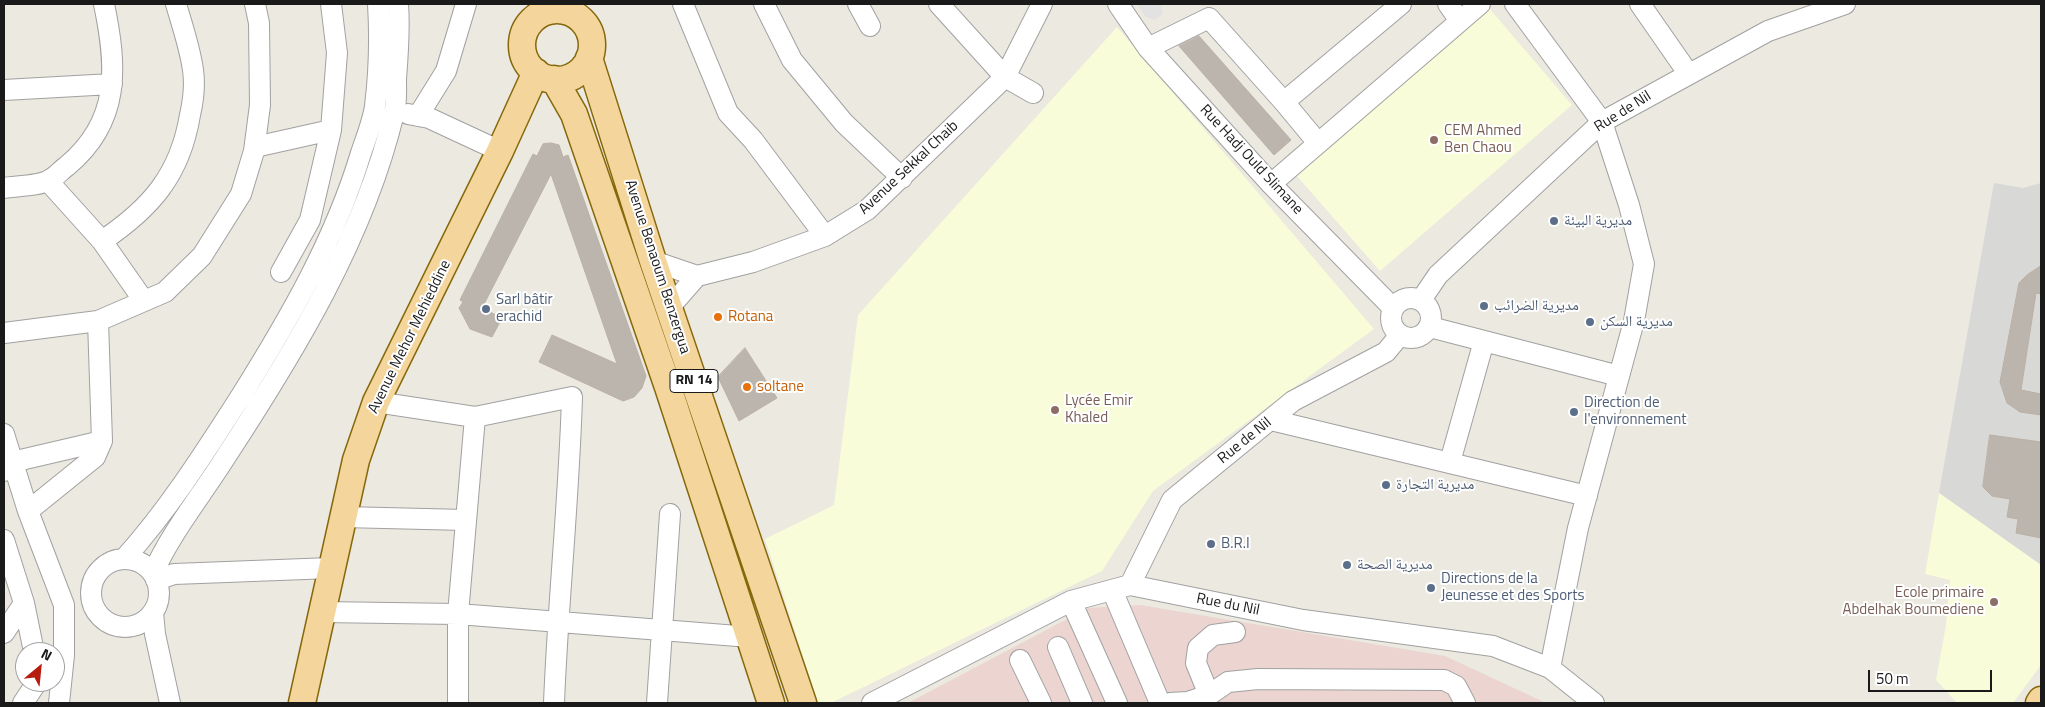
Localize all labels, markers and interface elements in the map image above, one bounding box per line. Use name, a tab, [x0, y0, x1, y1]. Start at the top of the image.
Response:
street label: Rue de Nil	[1591, 87, 1655, 137]
street label: Rue Hadj Ould Slimane	[1196, 101, 1306, 219]
street label: Avenue Sekkal Chaib	[856, 117, 962, 219]
place label: CEM Ahmed Ben Chaou	[1444, 122, 1521, 157]
marker: CEM Ahmed Ben Chaou	[1428, 134, 1440, 146]
street label: Avenue Benaoum Benzergua	[620, 178, 694, 356]
place label: مديرية البيئة	[1564, 212, 1632, 230]
marker: مديرية البيئة	[1548, 215, 1560, 227]
street label: Avenue Mehor Mehieddine	[365, 257, 455, 417]
place label: Sarl bâtir erachid	[496, 291, 553, 326]
place label: مديرية الضرائب	[1494, 297, 1579, 315]
marker: مديرية الضرائب	[1478, 300, 1490, 312]
marker: Sarl bâtir erachid	[480, 303, 492, 315]
place label: Rotana	[728, 308, 773, 326]
marker: Rotana	[712, 311, 724, 323]
place label: مديرية السكن	[1600, 313, 1673, 331]
marker: مديرية السكن	[1584, 316, 1596, 328]
road number: RN 14	[670, 370, 718, 392]
place label: soltane	[757, 378, 804, 396]
marker: soltane	[741, 381, 753, 393]
place label: Lycée Emir Khaled	[1065, 392, 1133, 427]
place label: Direction de l'environnement	[1584, 394, 1686, 429]
marker: Lycée Emir Khaled	[1049, 404, 1061, 416]
marker: Direction de l'environnement	[1568, 406, 1580, 418]
street label: Rue de Nil	[1215, 414, 1275, 468]
place label: مديرية التجارة	[1396, 476, 1474, 494]
marker: مديرية التجارة	[1380, 479, 1392, 491]
place label: B.R.I	[1221, 535, 1250, 553]
marker: B.R.I	[1205, 538, 1217, 550]
place label: مديرية الصحة	[1357, 556, 1433, 574]
marker: مديرية الصحة	[1341, 559, 1353, 571]
place label: Directions de la Jeunesse et des Sports	[1441, 570, 1585, 605]
marker: Directions de la Jeunesse et des Sports	[1425, 582, 1437, 594]
place label: Ecole primaire Abdelhak Boumediene	[1842, 584, 1984, 619]
street label: Rue du Nil	[1195, 590, 1261, 620]
marker: Ecole primaire Abdelhak Boumediene	[1988, 596, 2000, 608]
north arrow	[15, 642, 65, 692]
text: N	[38, 643, 56, 666]
scale bar	[1870, 660, 1994, 692]
text: 50 m	[1876, 667, 1909, 690]

